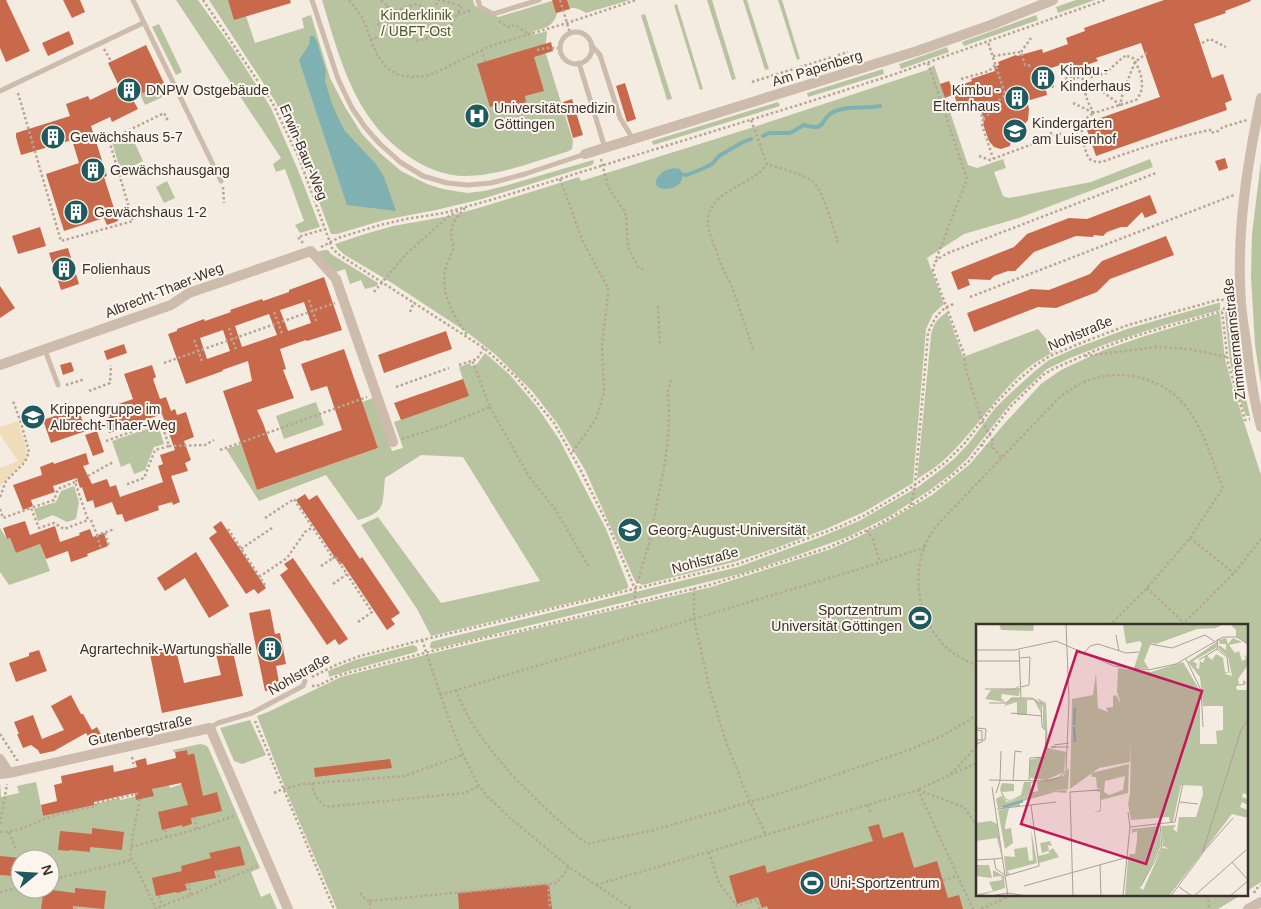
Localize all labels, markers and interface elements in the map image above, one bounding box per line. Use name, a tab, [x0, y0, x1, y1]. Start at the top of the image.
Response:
park label: Kinderklinik / UBFT-Ost	[380, 7, 453, 39]
street label: Am Papenberg	[770, 47, 864, 89]
place label: Kimbu - Kinderhaus	[1060, 62, 1131, 94]
building icon: Kimbu - Kinderhaus	[1030, 65, 1056, 91]
building icon: DNPW Ostgebäude	[116, 77, 142, 103]
place label: DNPW Ostgebäude	[146, 82, 269, 98]
place label: Kimbu - Elternhaus	[933, 82, 1000, 114]
building icon: Kimbu - Elternhaus	[1004, 85, 1030, 111]
place label: Universitätsmedizin Göttingen	[494, 100, 615, 132]
street label: Erwin-Baur-Weg	[277, 102, 331, 202]
hospital icon: Universitätsmedizin Göttingen	[464, 103, 490, 129]
place label: Kindergarten am Luisenhof	[1032, 115, 1116, 147]
school or university icon: Kindergarten am Luisenhof	[1002, 118, 1028, 144]
building icon: Gewächshaus 5-7	[40, 124, 66, 150]
place label: Gewächshaus 5-7	[70, 129, 183, 145]
building icon: Gewächshausgang	[80, 157, 106, 183]
place label: Gewächshausgang	[110, 162, 230, 178]
building icon: Gewächshaus 1-2	[63, 199, 89, 225]
place label: Gewächshaus 1-2	[94, 204, 207, 220]
building icon: Folienhaus	[51, 256, 77, 282]
street label: Albrecht-Thaer-Weg	[103, 259, 225, 321]
place label: Folienhaus	[82, 261, 151, 277]
street label: Zimmermannstraße	[1220, 277, 1248, 401]
street label: Nohlstraße	[1045, 312, 1115, 354]
place label: Krippengruppe im Albrecht-Thaer-Weg	[50, 401, 176, 433]
school or university icon: Krippengruppe im Albrecht-Thaer-Weg	[20, 404, 46, 430]
school or university icon: Georg-August-Universität	[617, 517, 643, 543]
place label: Georg-August-Universität	[648, 522, 806, 538]
street label: Nohlstraße	[670, 543, 740, 577]
place label: Sportzentrum Universität Göttingen	[771, 602, 902, 634]
sports icon: Sportzentrum Universität Göttingen	[907, 605, 933, 631]
inset map	[976, 624, 1248, 896]
building icon: Agrartechnik-Wartungshalle	[257, 636, 283, 662]
place label: Agrartechnik-Wartungshalle	[80, 641, 252, 657]
street label: Nohlstraße	[265, 650, 333, 698]
street label: Gutenbergstraße	[87, 711, 194, 749]
north arrow	[10, 849, 60, 899]
text: N	[38, 863, 57, 877]
sports icon: Uni-Sportzentrum	[799, 870, 825, 896]
place label: Uni-Sportzentrum	[830, 875, 940, 891]

